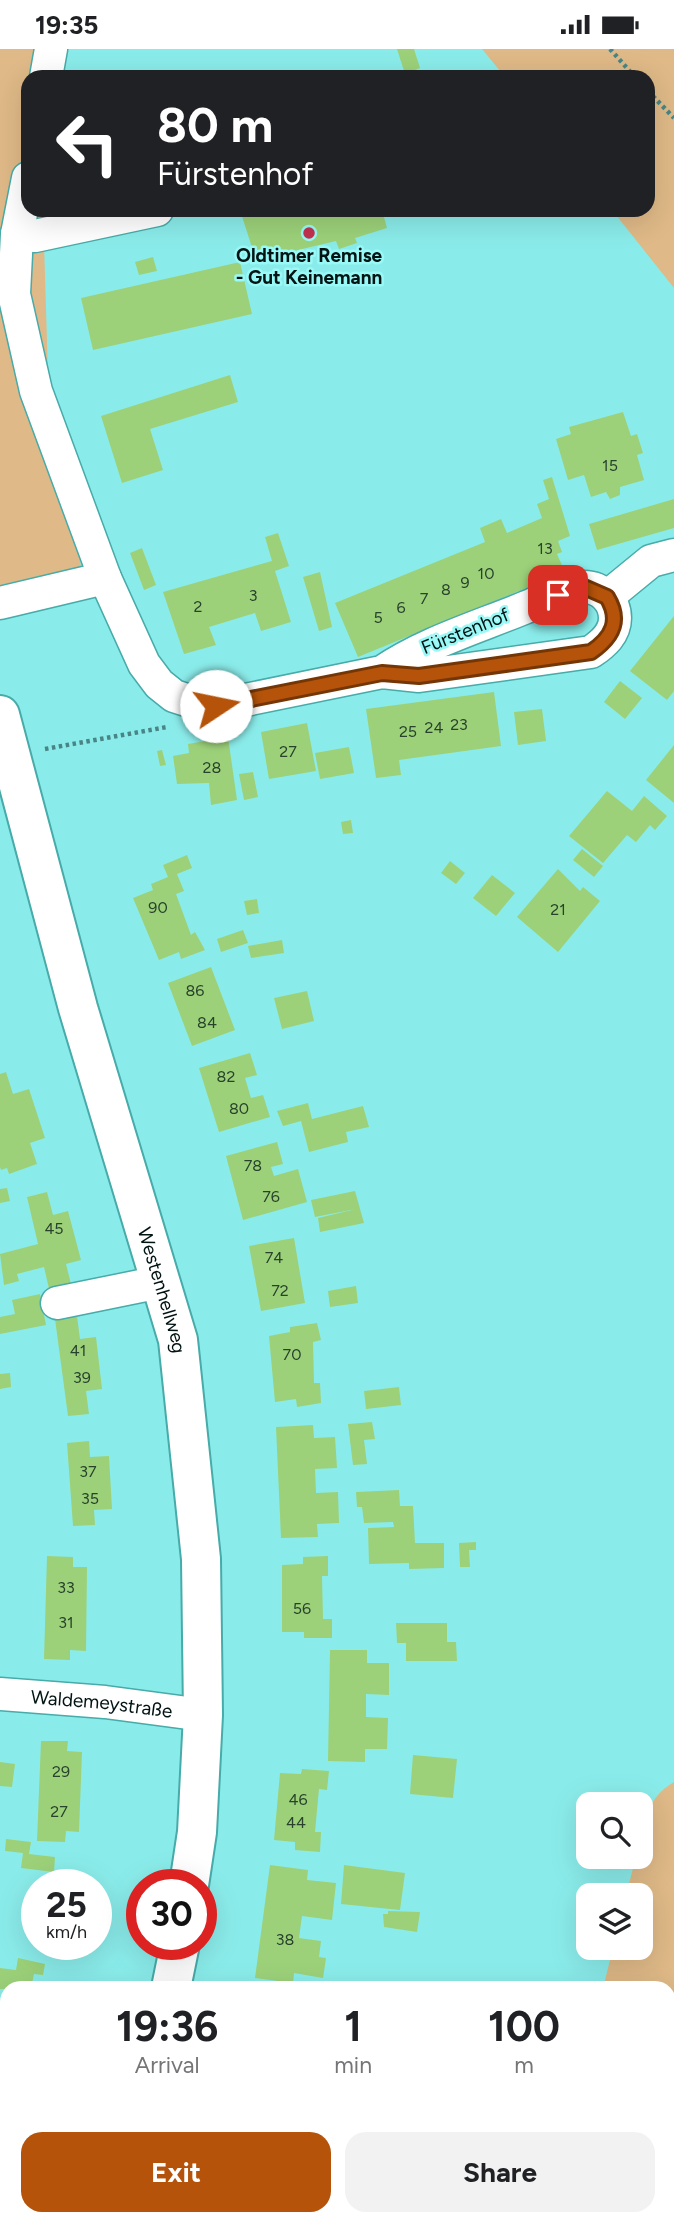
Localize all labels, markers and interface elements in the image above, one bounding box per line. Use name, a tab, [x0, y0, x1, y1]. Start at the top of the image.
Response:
text: 19:35	[35, 9, 98, 41]
text: 80 m	[157, 95, 273, 154]
icon: left	[42, 98, 133, 189]
text: Fürstenhof	[157, 155, 313, 193]
marker: Oldtimer Remise - Gut Keinemann	[301, 225, 317, 241]
place label: Oldtimer Remise - Gut Keinemann	[236, 244, 383, 289]
house number: 15	[602, 456, 618, 475]
house number: 13	[537, 539, 553, 558]
house number: 10	[478, 564, 494, 583]
pin	[528, 565, 588, 625]
house number: 9	[460, 573, 470, 592]
icon: arrive	[539, 576, 577, 614]
house number: 8	[441, 580, 451, 599]
house number: 3	[249, 586, 257, 605]
house number: 7	[420, 589, 429, 608]
house number: 2	[194, 597, 202, 616]
house number: 6	[396, 598, 406, 617]
street label: Fürstenhof	[418, 603, 512, 659]
house number: 5	[373, 608, 383, 627]
position arrow	[179, 669, 253, 743]
house number: 23	[450, 715, 468, 734]
house number: 24	[425, 718, 443, 737]
house number: 25	[399, 722, 417, 741]
house number: 27	[279, 742, 297, 761]
house number: 28	[203, 758, 221, 777]
house number: 90	[148, 898, 168, 917]
house number: 21	[550, 900, 566, 919]
house number: 86	[186, 981, 204, 1000]
house number: 84	[197, 1013, 217, 1032]
house number: 82	[217, 1067, 235, 1086]
house number: 80	[229, 1099, 249, 1118]
house number: 78	[244, 1156, 262, 1175]
house number: 76	[262, 1187, 280, 1206]
house number: 45	[44, 1219, 64, 1238]
street label: Westenhellweg	[133, 1225, 191, 1354]
house number: 74	[265, 1248, 283, 1267]
house number: 72	[271, 1281, 289, 1300]
house number: 41	[70, 1341, 86, 1360]
house number: 70	[283, 1345, 301, 1364]
house number: 39	[73, 1368, 91, 1387]
house number: 37	[79, 1462, 97, 1481]
house number: 35	[81, 1489, 99, 1508]
house number: 33	[57, 1578, 75, 1597]
house number: 56	[293, 1599, 311, 1618]
house number: 31	[58, 1613, 74, 1632]
street label: Waldemeystraße	[30, 1685, 174, 1722]
house number: 29	[52, 1762, 70, 1781]
house number: 46	[289, 1790, 308, 1809]
map controls	[576, 1792, 653, 1960]
button: search	[576, 1792, 653, 1869]
house number: 27	[50, 1802, 68, 1821]
house number: 44	[286, 1813, 306, 1832]
speed limit sign: 30	[126, 1869, 217, 1960]
button: layers	[576, 1883, 653, 1960]
text: 25	[46, 1884, 87, 1926]
text: km/h	[46, 1921, 87, 1943]
house number: 38	[276, 1930, 294, 1949]
text: 19:36	[116, 2001, 218, 2052]
text: 1	[344, 2001, 362, 2052]
text: 100	[488, 2001, 560, 2052]
text: Arrival	[135, 2051, 200, 2079]
text: min	[334, 2051, 372, 2079]
text: m	[514, 2051, 534, 2079]
button: Exit	[21, 2132, 331, 2212]
button: Share	[345, 2132, 655, 2212]

